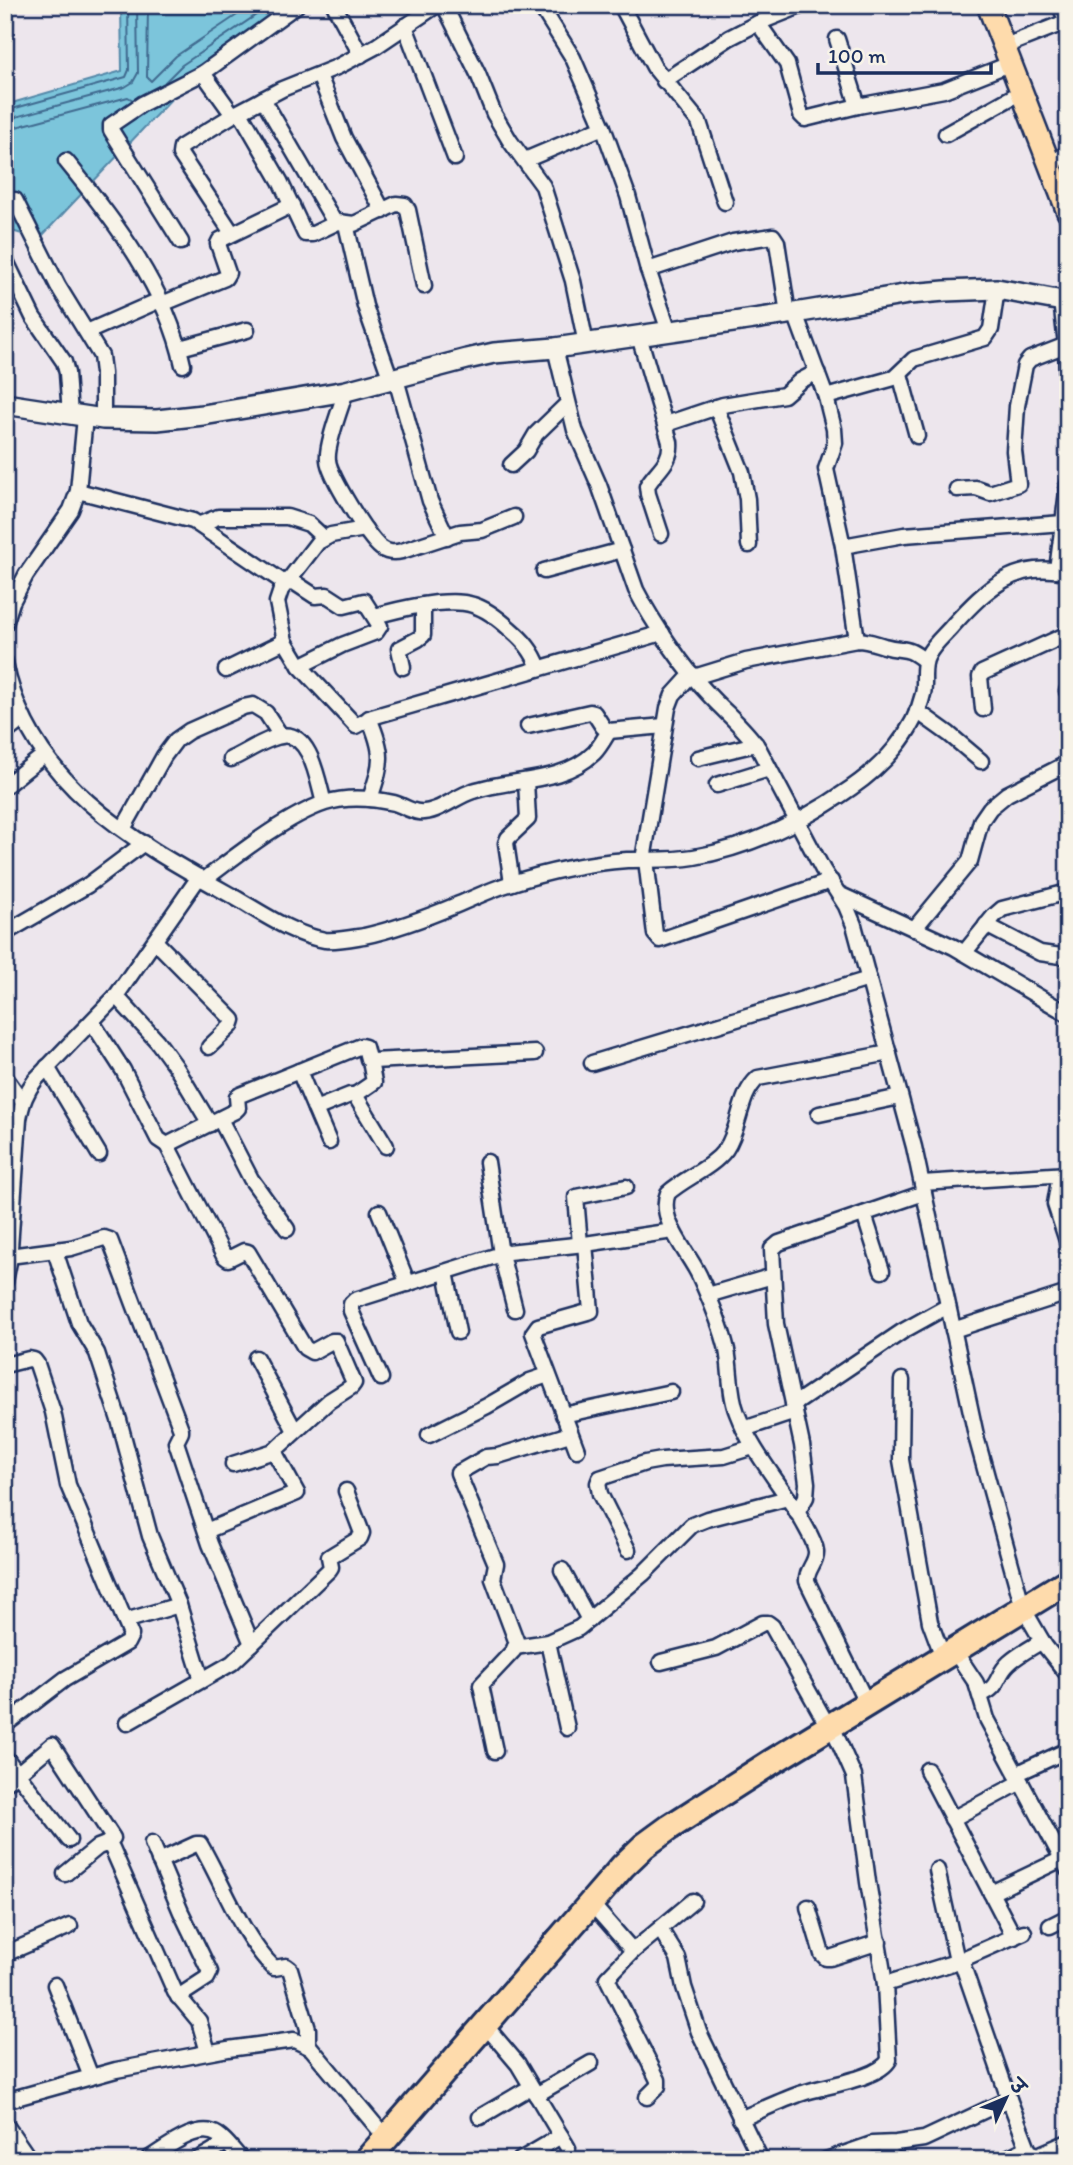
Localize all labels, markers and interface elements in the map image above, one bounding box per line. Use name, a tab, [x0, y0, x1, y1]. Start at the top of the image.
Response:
scale bar	[818, 32, 991, 76]
text: 100 m	[828, 43, 886, 68]
north arrow	[972, 2064, 1042, 2134]
text: उ	[1004, 2073, 1032, 2101]

